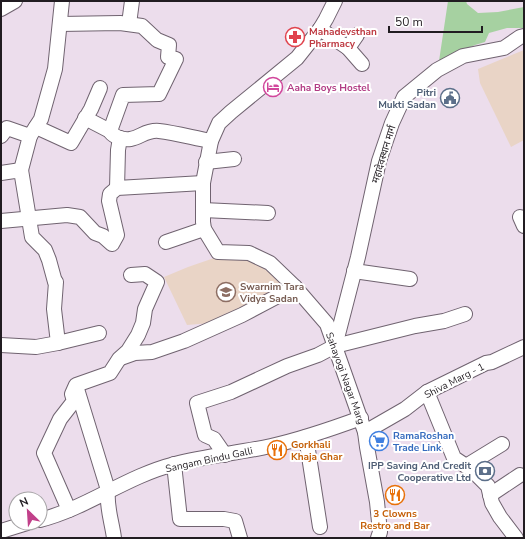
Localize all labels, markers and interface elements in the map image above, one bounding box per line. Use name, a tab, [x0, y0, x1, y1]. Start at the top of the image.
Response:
scale bar	[389, 8, 482, 34]
text: 50 m	[395, 14, 423, 30]
place label: Mahadevsthan Pharmacy	[309, 25, 377, 51]
pharmacy icon: Mahadevsthan Pharmacy	[284, 26, 306, 48]
hotel icon: Aaha Boys Hostel	[262, 76, 284, 98]
place label: Aaha Boys Hostel	[287, 81, 371, 95]
place label: Pitri Mukti Sadan	[378, 86, 436, 112]
public building icon: Pitri Mukti Sadan	[439, 87, 461, 109]
street label: महादेवस्थान मार्ग	[369, 123, 400, 185]
place label: Swarnim Tara Vidya Sadan	[239, 280, 304, 306]
school or university icon: Swarnim Tara Vidya Sadan	[215, 281, 237, 303]
street label: Sahayogi Nagar Marg	[322, 330, 368, 426]
street label: Shiva Marg - 1	[422, 360, 487, 402]
place label: RamaRoshan Trade Link	[393, 429, 454, 455]
supermarket icon: RamaRoshan Trade Link	[368, 430, 390, 452]
place label: Gorkhali Khaja Ghar	[291, 438, 342, 464]
restaurant icon: Gorkhali Khaja Ghar	[266, 439, 288, 461]
street label: Sangam Bindu Galli	[164, 444, 254, 476]
place label: IPP Saving And Credit Cooperative Ltd	[368, 459, 471, 485]
bank icon: IPP Saving And Credit Cooperative Ltd	[474, 460, 496, 482]
restaurant icon: 3 Clowns Restro and Bar	[384, 484, 406, 506]
north arrow	[8, 491, 48, 531]
text: N	[17, 494, 31, 511]
place label: 3 Clowns Restro and Bar	[360, 507, 430, 533]

